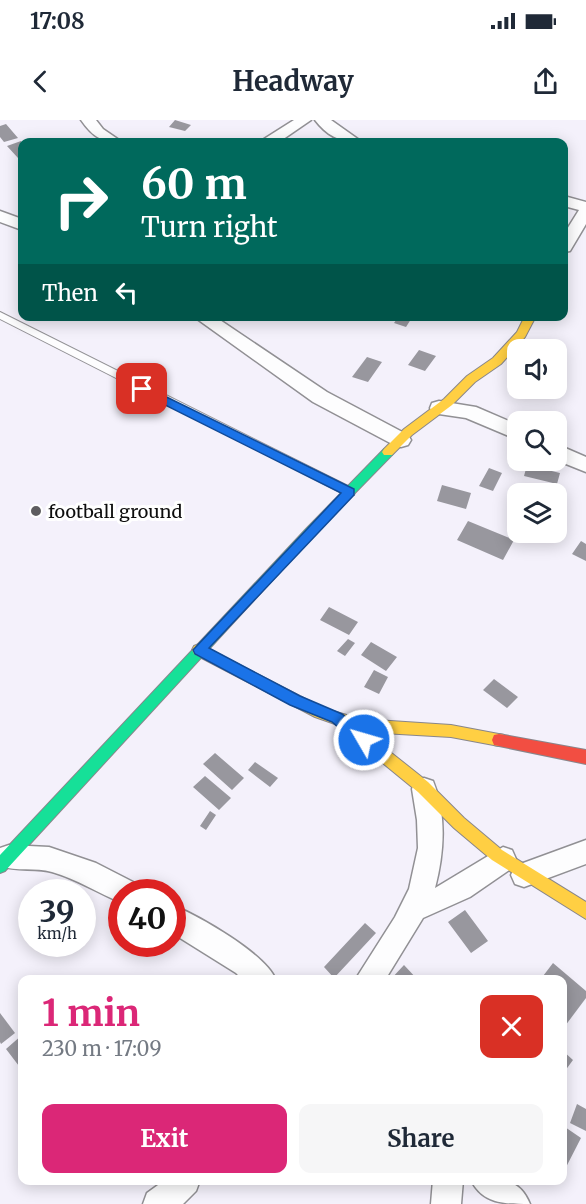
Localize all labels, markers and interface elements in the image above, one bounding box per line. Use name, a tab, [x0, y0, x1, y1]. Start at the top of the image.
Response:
text: 17:08	[30, 7, 85, 35]
text: Headway	[232, 64, 354, 98]
icon: back	[24, 65, 57, 98]
icon: share	[529, 65, 562, 98]
text: 60 m	[141, 158, 247, 210]
icon: right	[42, 162, 120, 240]
text: Turn right	[141, 210, 278, 244]
icon: left	[110, 276, 143, 309]
text: Then	[42, 279, 98, 307]
map controls	[507, 339, 567, 543]
button: sound	[507, 339, 567, 399]
pin	[116, 363, 167, 414]
icon: arrive	[125, 372, 158, 405]
button: search	[507, 411, 567, 471]
button: layers	[507, 483, 567, 543]
place label: football ground	[48, 500, 182, 523]
marker: football ground	[29, 504, 43, 518]
position arrow	[332, 708, 396, 772]
speed limit sign: 40	[108, 879, 186, 957]
text: 39	[40, 892, 74, 930]
text: km/h	[37, 924, 77, 943]
text: 1 min	[42, 991, 140, 1036]
button: close	[480, 995, 543, 1058]
text: 230 m · 17:09	[42, 1036, 162, 1061]
button: Exit	[42, 1104, 287, 1173]
button: Share	[299, 1104, 543, 1173]

